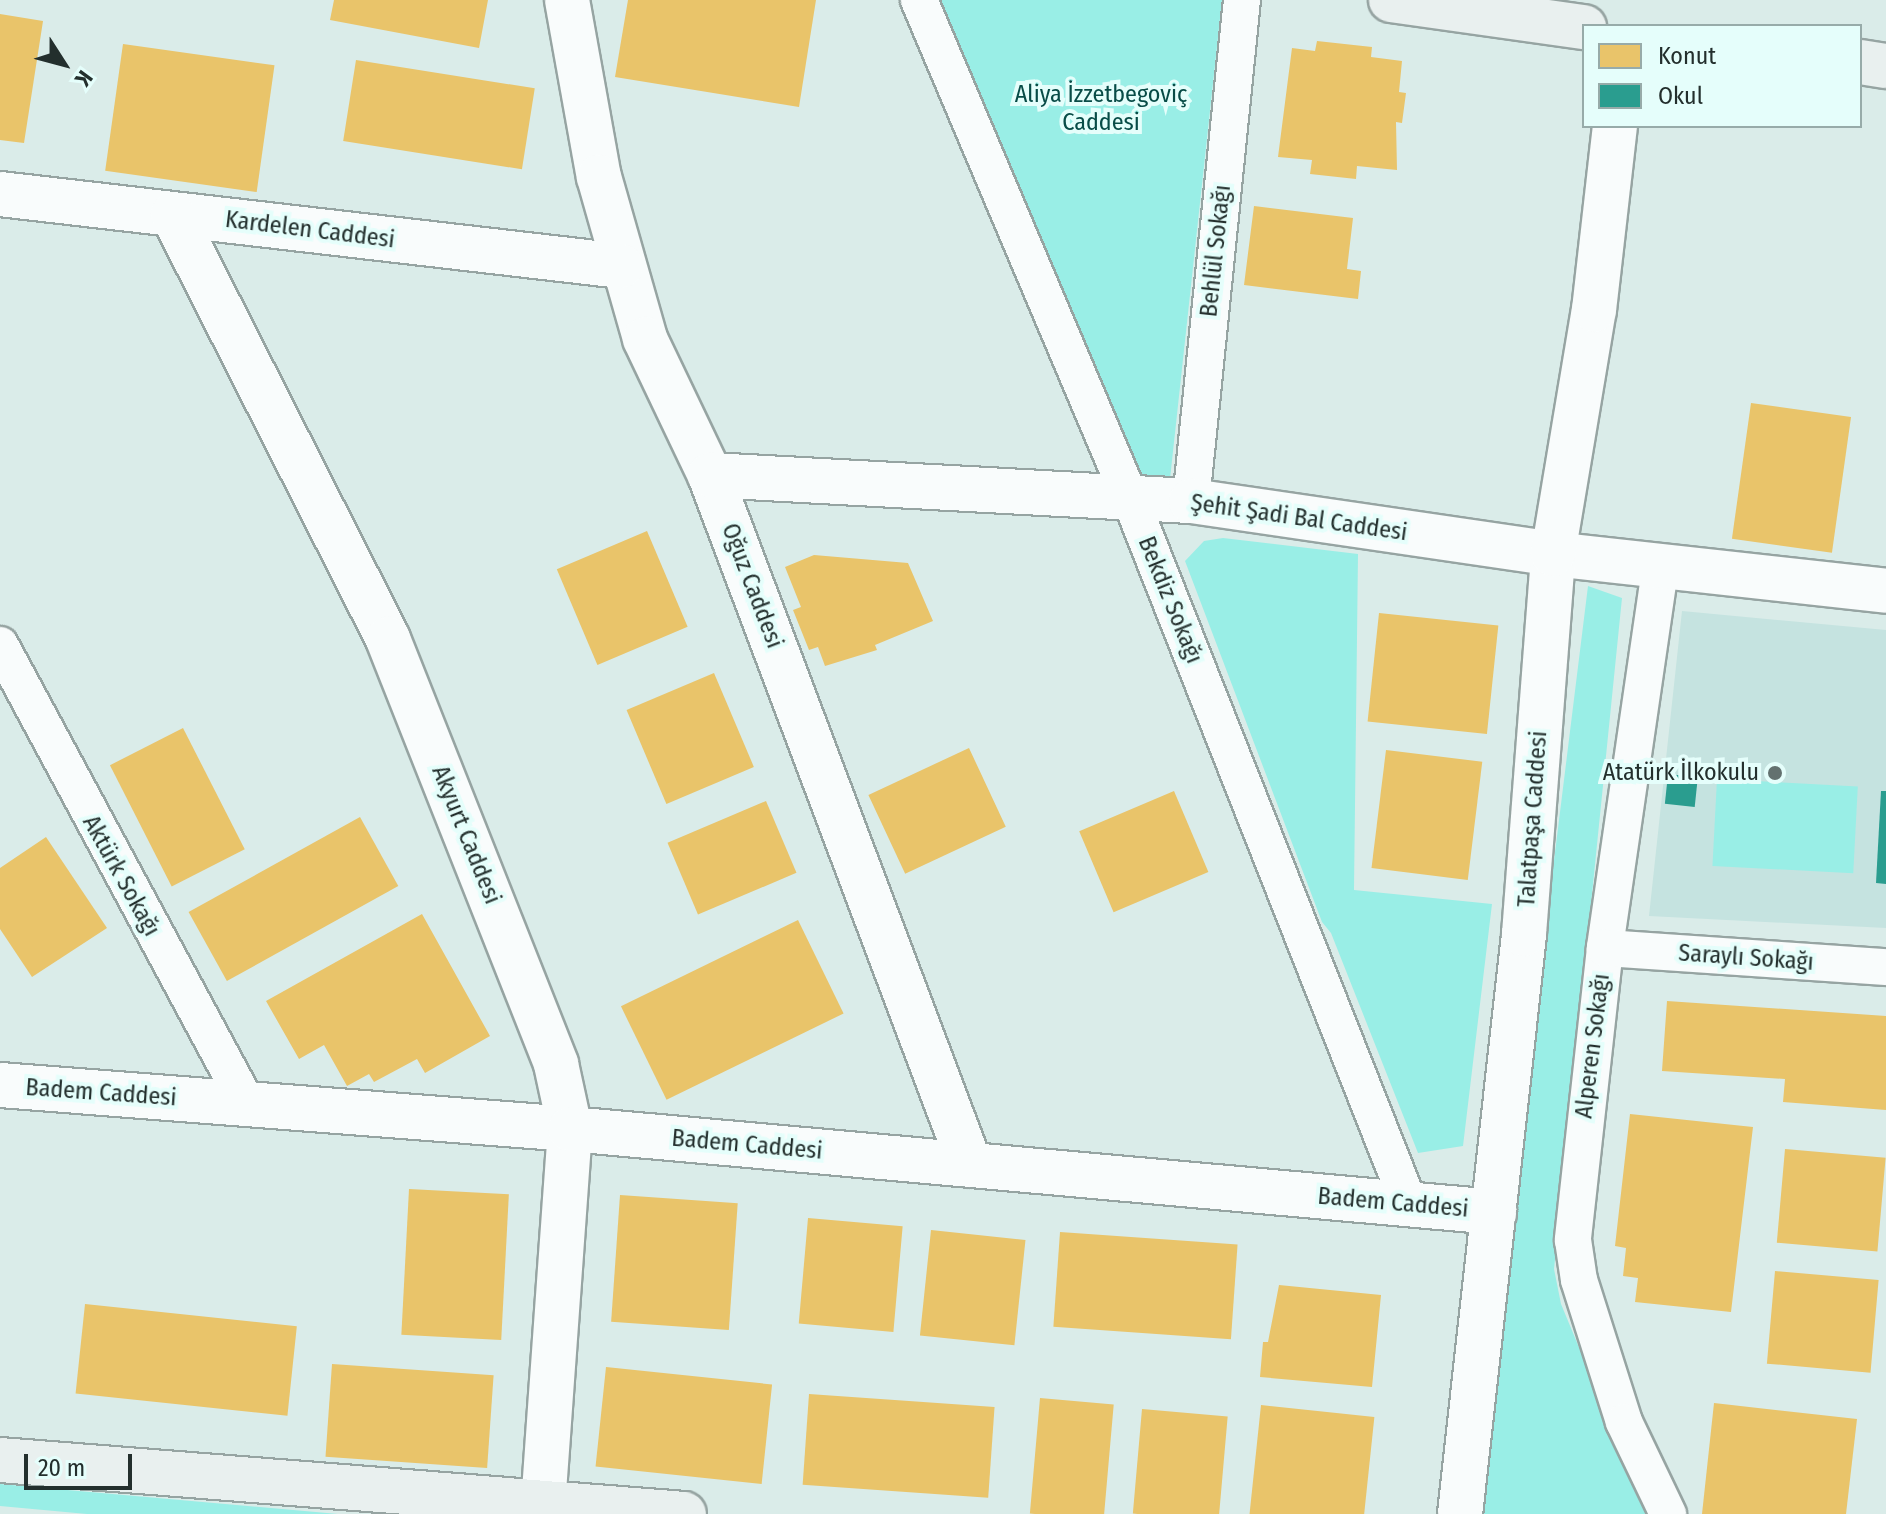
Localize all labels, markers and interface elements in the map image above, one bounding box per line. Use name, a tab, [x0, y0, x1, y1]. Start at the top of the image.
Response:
north arrow	[24, 24, 104, 104]
legend	[1582, 24, 1862, 128]
text: Konut	[1658, 42, 1716, 70]
text: K	[69, 65, 99, 92]
park label: Aliya İzzetbegoviç Caddesi	[1015, 81, 1187, 137]
text: Okul	[1658, 82, 1703, 110]
street label: Behlül Sokağı	[1195, 184, 1237, 318]
street label: Kardelen Caddesi	[224, 205, 396, 255]
street label: Şehit Şadi Bal Caddesi	[1189, 489, 1409, 547]
street label: Oğuz Caddesi	[715, 520, 789, 652]
street label: Bekdiz Sokağı	[1132, 532, 1208, 668]
street label: Talatpaşa Caddesi	[1512, 730, 1554, 908]
place label: Atatürk İlkokulu	[1603, 759, 1759, 787]
street label: Akyurt Caddesi	[425, 762, 507, 908]
marker: Atatürk İlkokulu	[1766, 764, 1784, 782]
street label: Aktürk Sokağı	[76, 811, 166, 941]
street label: Saraylı Sokağı	[1677, 939, 1815, 977]
street label: Alperen Sokağı	[1570, 972, 1616, 1120]
street label: Badem Caddesi	[25, 1073, 177, 1113]
street label: Badem Caddesi	[670, 1124, 824, 1166]
street label: Badem Caddesi	[1316, 1182, 1470, 1224]
scale bar	[28, 1438, 136, 1488]
text: 20 m	[38, 1454, 85, 1482]

